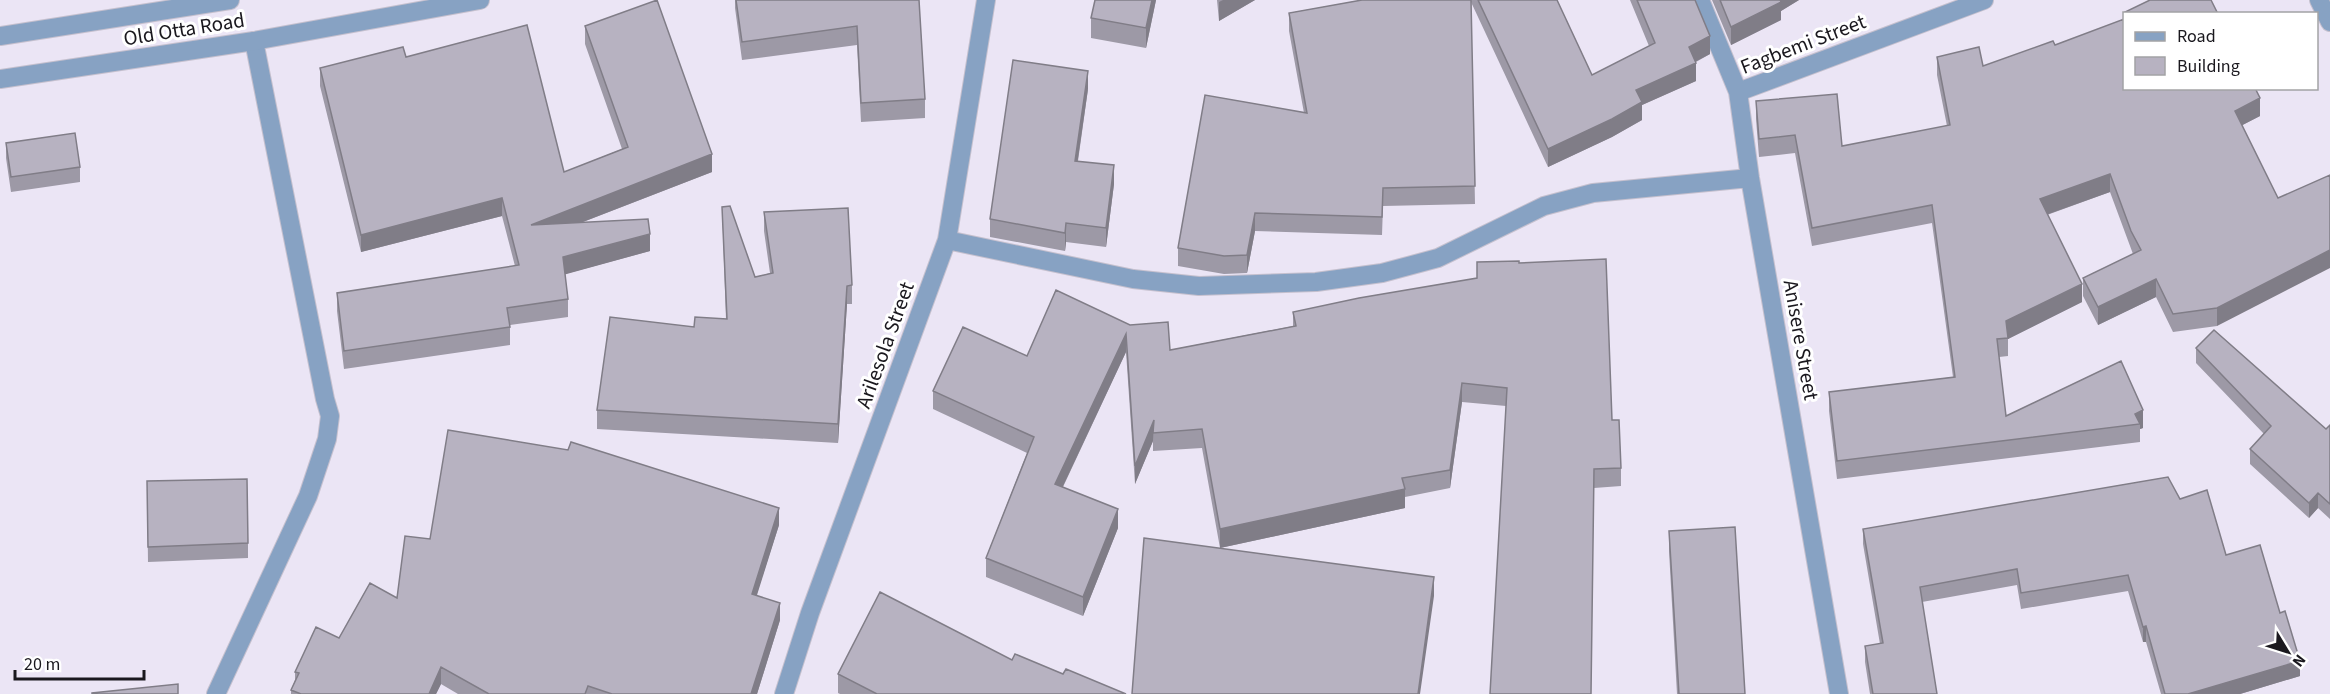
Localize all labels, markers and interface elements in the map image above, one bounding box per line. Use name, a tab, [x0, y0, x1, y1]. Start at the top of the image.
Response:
street label: Old Otta Road	[121, 5, 247, 53]
street label: Fagbemi Street	[1736, 6, 1870, 82]
legend	[2123, 12, 2318, 90]
text: Road	[2177, 24, 2216, 49]
text: Building	[2177, 54, 2240, 79]
street label: Arilesola Street	[848, 278, 922, 412]
street label: Anisere Street	[1776, 278, 1826, 402]
north arrow	[2258, 622, 2318, 682]
scale bar	[15, 643, 144, 681]
text: N	[2287, 650, 2311, 672]
text: 20 m	[24, 652, 60, 677]

